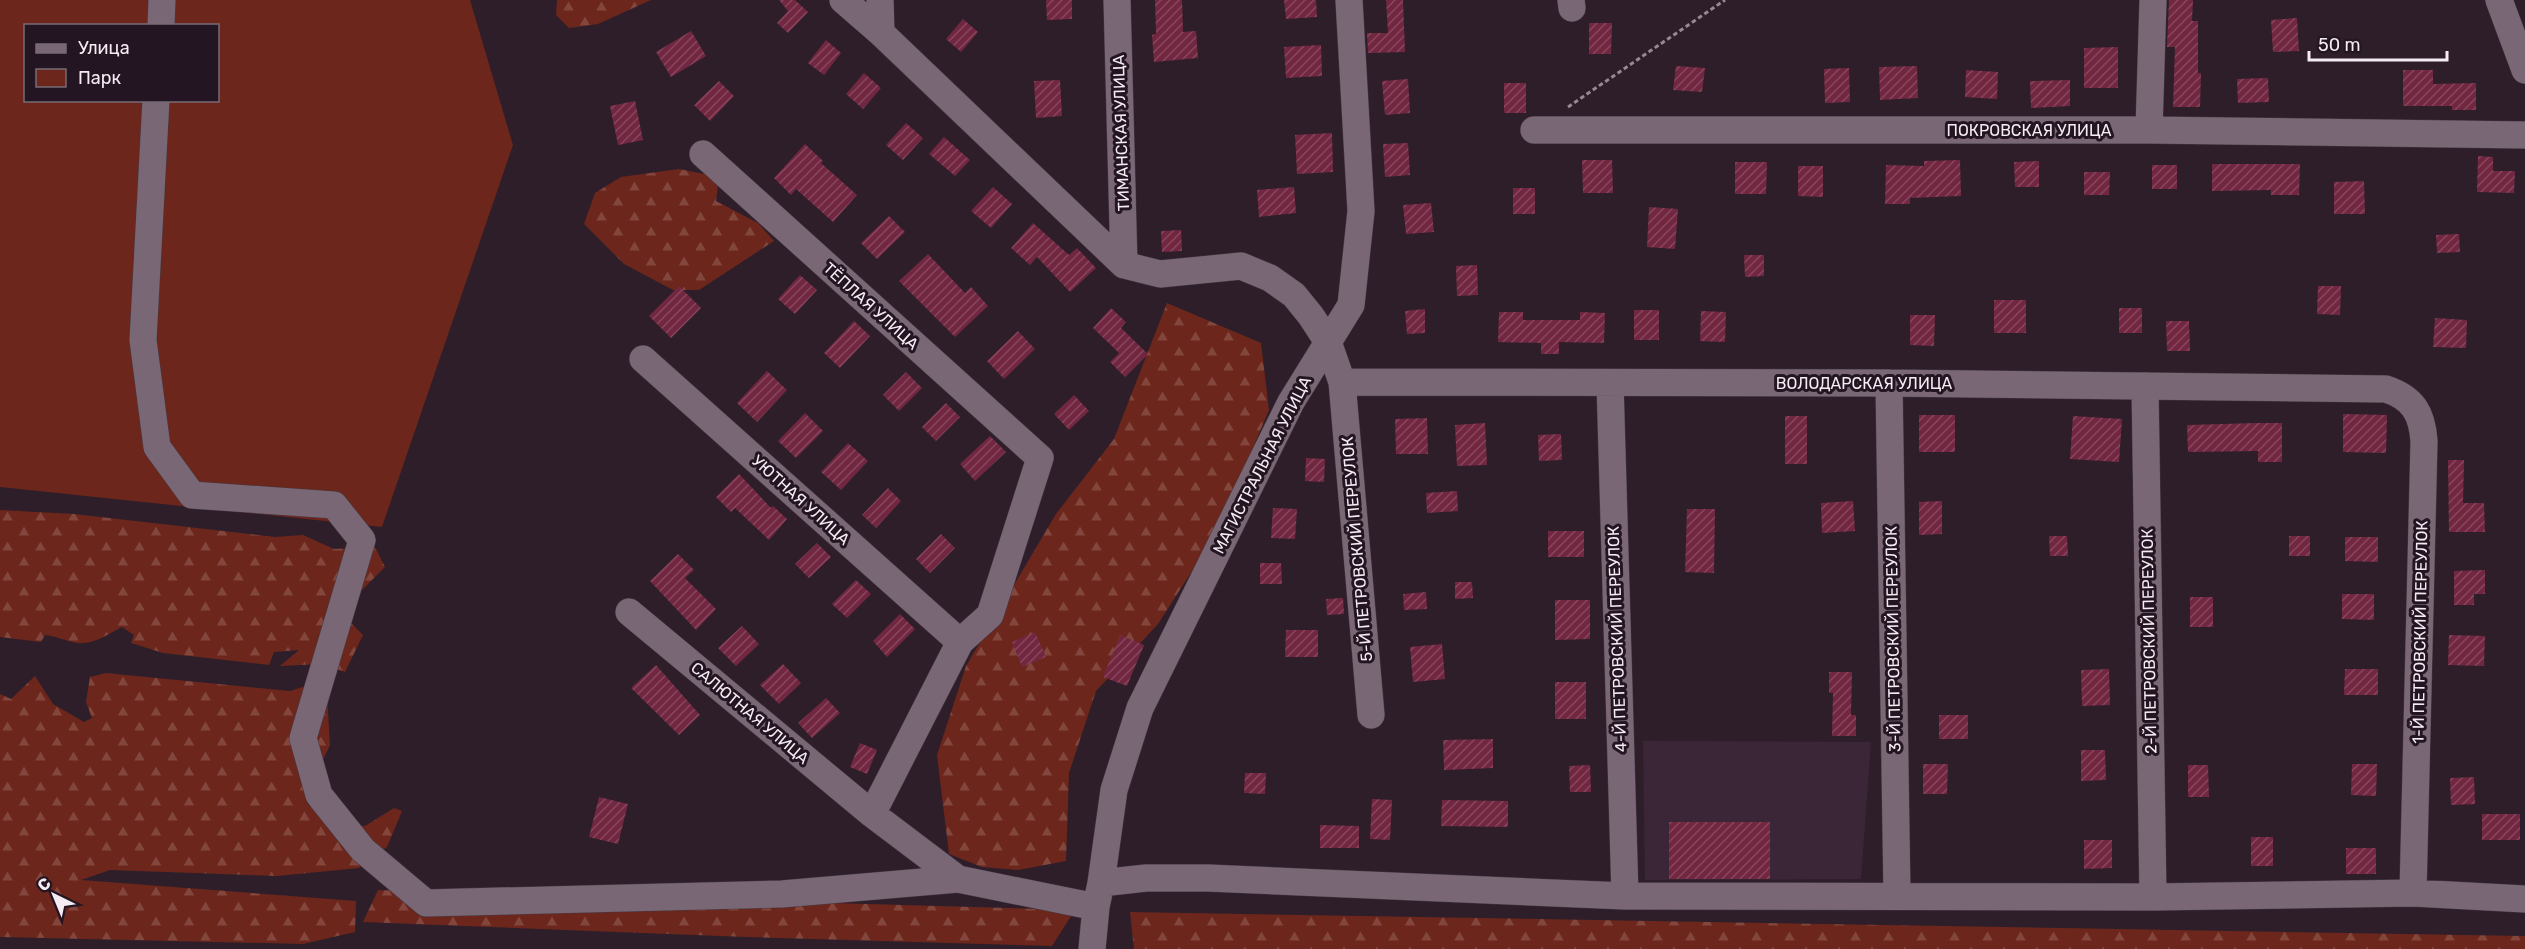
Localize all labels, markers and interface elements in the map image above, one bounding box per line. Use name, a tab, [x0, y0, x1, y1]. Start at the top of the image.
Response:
legend	[24, 24, 219, 102]
scale bar	[2309, 24, 2447, 62]
text: 50 m	[2318, 34, 2361, 56]
text: Улица	[78, 37, 130, 59]
street label: ТИМАНСКАЯ УЛИЦА	[1109, 54, 1133, 212]
text: Парк	[78, 67, 122, 89]
street label: ПОКРОВСКАЯ УЛИЦА	[1947, 121, 2112, 140]
street label: ТЁПЛАЯ УЛИЦА	[820, 258, 923, 354]
street label: МАГИСТРАЛЬНАЯ УЛИЦА	[1209, 373, 1315, 557]
street label: ВОЛОДАРСКАЯ УЛИЦА	[1776, 374, 1952, 393]
street label: 5-Й ПЕТРОВСКИЙ ПЕРЕУЛОК	[1338, 436, 1376, 662]
street label: УЮТНАЯ УЛИЦА	[748, 451, 854, 549]
street label: 1-Й ПЕТРОВСКИЙ ПЕРЕУЛОК	[2409, 520, 2431, 744]
street label: 4-Й ПЕТРОВСКИЙ ПЕРЕУЛОК	[1604, 526, 1630, 752]
street label: 3-Й ПЕТРОВСКИЙ ПЕРЕУЛОК	[1882, 526, 1904, 752]
street label: 2-Й ПЕТРОВСКИЙ ПЕРЕУЛОК	[2138, 528, 2160, 754]
street label: САЛЮТНАЯ УЛИЦА	[687, 658, 813, 768]
north arrow	[24, 865, 84, 925]
text: С	[34, 874, 55, 895]

